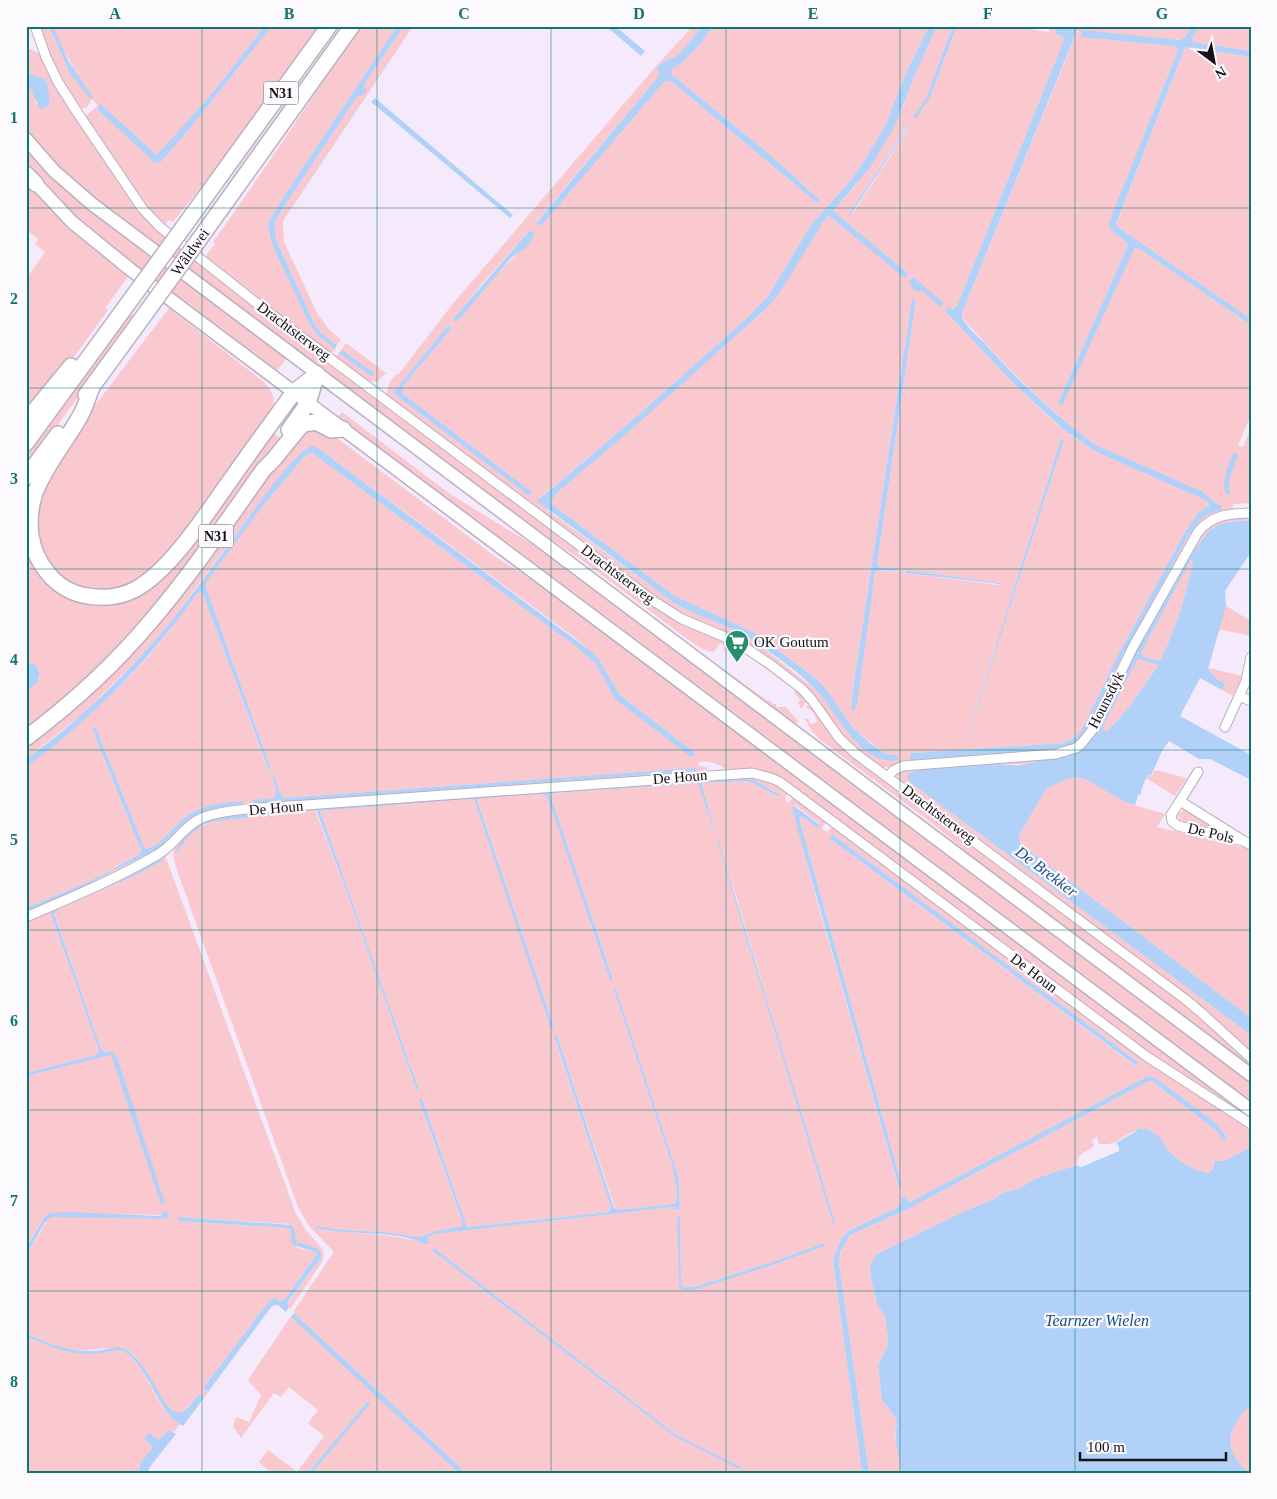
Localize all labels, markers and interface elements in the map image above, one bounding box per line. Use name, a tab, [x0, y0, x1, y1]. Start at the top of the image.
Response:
text: A	[109, 5, 121, 22]
text: B	[284, 5, 295, 22]
text: C	[458, 5, 470, 22]
text: D	[633, 5, 645, 22]
text: E	[808, 5, 818, 22]
text: F	[983, 5, 993, 22]
text: G	[1156, 5, 1169, 22]
north arrow	[1190, 38, 1240, 88]
text: N	[1212, 64, 1229, 82]
road number: N31	[264, 82, 298, 105]
text: 1	[10, 109, 18, 126]
street label: Wâldwei	[168, 225, 212, 279]
text: 2	[10, 290, 18, 307]
street label: Drachtsterweg	[254, 298, 334, 364]
text: 3	[10, 470, 18, 487]
road number: N31	[198, 524, 234, 548]
street label: Drachtsterweg	[578, 541, 658, 607]
supermarket icon: OK Goutum	[724, 629, 750, 663]
place label: OK Goutum	[754, 634, 829, 650]
text: 4	[10, 651, 18, 668]
street label: Hounsdyk	[1085, 668, 1127, 731]
street label: De Houn	[652, 767, 708, 787]
street label: Drachtsterweg	[899, 781, 979, 847]
street label: De Houn	[248, 798, 304, 818]
street label: De Pols	[1186, 820, 1236, 846]
text: 5	[10, 831, 18, 848]
water label: De Brekker	[1012, 842, 1081, 901]
street label: De Houn	[1007, 950, 1061, 996]
text: 6	[10, 1012, 18, 1029]
text: 7	[10, 1192, 18, 1209]
water label: Tearnzer Wielen	[1045, 1312, 1149, 1329]
text: 8	[10, 1373, 18, 1390]
scale bar	[1080, 1429, 1226, 1461]
text: 100 m	[1087, 1439, 1125, 1455]

